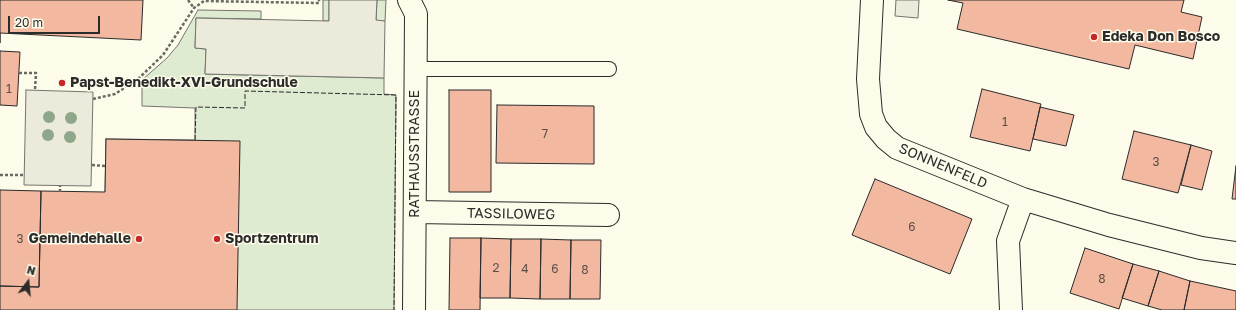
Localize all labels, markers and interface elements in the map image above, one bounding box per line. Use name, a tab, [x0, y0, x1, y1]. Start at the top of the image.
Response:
scale bar	[10, 8, 102, 34]
text: 20 m	[15, 15, 43, 30]
place label: Edeka Don Bosco	[1102, 29, 1220, 45]
marker: Edeka Don Bosco	[1089, 32, 1099, 42]
place label: Papst-Benedikt-XVI-Grundschule	[70, 75, 298, 91]
marker: Papst-Benedikt-XVI-Grundschule	[57, 78, 67, 88]
house number: 1	[6, 82, 12, 96]
street label: RATHAUSSTRASSE	[407, 90, 423, 218]
house number: 1	[1002, 115, 1008, 129]
house number: 7	[542, 127, 548, 141]
street label: SONNENFELD	[896, 140, 990, 192]
house number: 3	[1152, 155, 1160, 169]
street label: TASSILOWEG	[467, 205, 555, 223]
house number: 6	[908, 220, 916, 234]
place label: Gemeindehalle	[29, 231, 131, 247]
place label: Sportzentrum	[225, 231, 318, 247]
house number: 3	[16, 232, 24, 246]
marker: Gemeindehalle	[134, 234, 144, 244]
marker: Sportzentrum	[212, 234, 222, 244]
house number: 2	[493, 261, 499, 275]
north arrow	[8, 262, 48, 302]
house number: 4	[521, 262, 529, 276]
house number: 6	[551, 262, 559, 276]
text: N	[26, 263, 37, 277]
house number: 8	[581, 263, 589, 277]
house number: 8	[1098, 272, 1106, 286]

